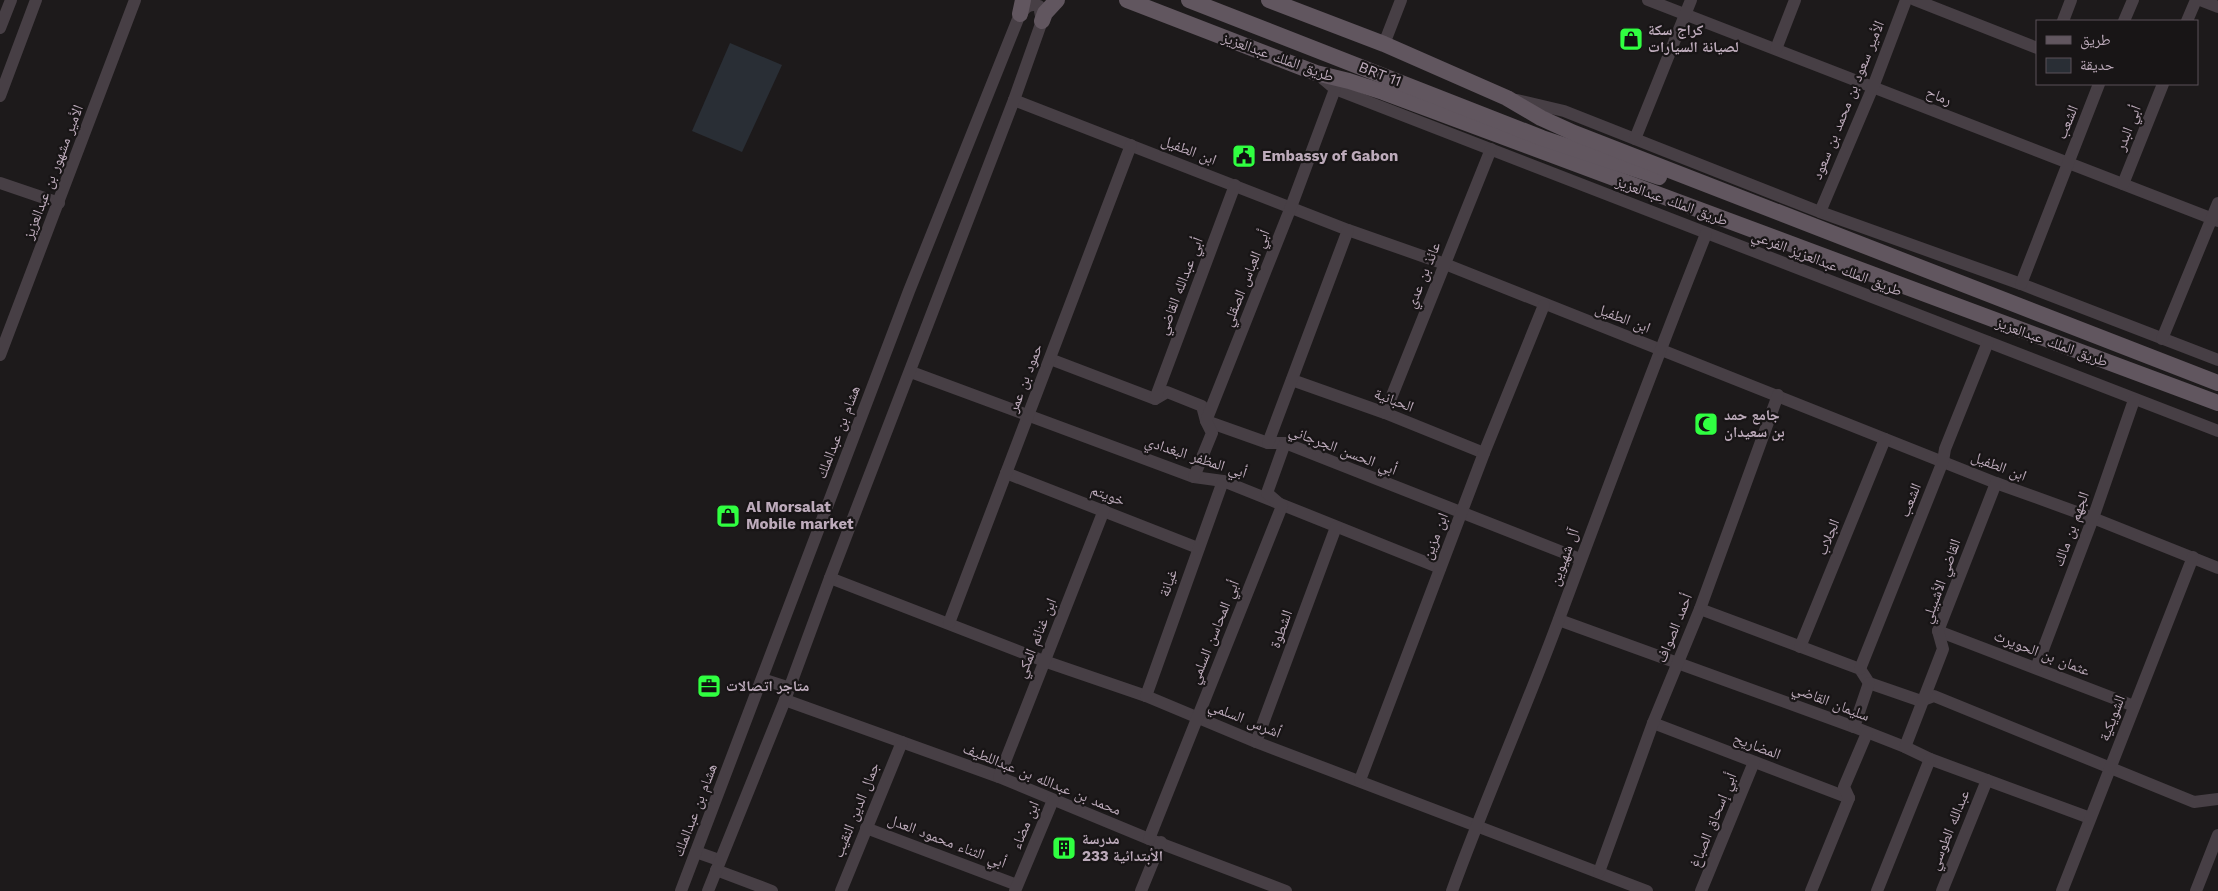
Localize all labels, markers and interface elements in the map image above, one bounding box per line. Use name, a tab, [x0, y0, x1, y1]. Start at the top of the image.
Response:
street label: الأمير سعود بن محمد بن سعود	[1808, 18, 1889, 182]
legend	[2036, 20, 2198, 85]
place label: كراج سكة لصيانة السيارات	[1648, 21, 1739, 56]
shop icon: كراج سكة لصيانة السيارات	[1618, 26, 1644, 52]
street label: طريق الملك عبدالعزيز	[1218, 28, 1337, 87]
text: طريق	[2080, 31, 2111, 50]
text: حديقة	[2080, 56, 2115, 74]
street label: BRT 11	[1356, 58, 1404, 90]
street label: رماح	[1923, 83, 1955, 110]
street label: الأمير مشهور بن عبدالعزيز	[19, 102, 88, 243]
street label: الشعب	[2052, 102, 2082, 142]
street label: أبي البدر	[2111, 103, 2148, 155]
street label: ابن الطفيل	[1158, 131, 1219, 170]
public building icon: Embassy of Gabon	[1231, 143, 1257, 169]
place label: Embassy of Gabon	[1262, 147, 1398, 165]
street label: طريق الملك عبدالعزيز	[1612, 172, 1731, 231]
street label: طريق الملك عبدالعزيز الفرعي	[1748, 226, 1905, 303]
street label: أبي العباس الصقلي	[1218, 227, 1276, 330]
street label: أبي عبدالله القاضي	[1153, 235, 1210, 338]
street label: عائذ بن عدي	[1402, 239, 1447, 312]
street label: ابن الطفيل	[1592, 299, 1653, 338]
street label: طريق الملك عبدالعزيز	[1992, 313, 2111, 372]
street label: حمود بن عمر	[1003, 341, 1047, 416]
street label: هشام بن عبدالملك	[812, 383, 865, 482]
street label: الحبانية	[1372, 384, 1416, 416]
place label: جامع حمد بن سعيدان	[1724, 406, 1785, 441]
mosque icon: جامع حمد بن سعيدان	[1693, 411, 1719, 437]
street label: أبي الحسن الجرجاني	[1285, 421, 1400, 482]
street label: أبي المظفر البغدادي	[1142, 432, 1249, 485]
street label: ابن الطفيل	[1968, 447, 2029, 486]
street label: خويتم	[1088, 480, 1128, 511]
street label: الشعب	[1895, 480, 1925, 520]
street label: الجهم بن مالك	[2049, 489, 2094, 569]
place label: Al Morsalat Mobile market	[746, 498, 854, 533]
shop icon: Al Morsalat Mobile market	[715, 503, 741, 529]
street label: ابن مزين	[1418, 510, 1453, 562]
street label: الجلاب	[1813, 516, 1843, 558]
street label: آل شهيوين	[1545, 525, 1584, 588]
street label: القاضي الأشبيلي	[1917, 536, 1967, 627]
street label: غيانة	[1155, 567, 1181, 599]
street label: أبي المحاسن السلمي	[1185, 577, 1246, 688]
street label: أحمد الصواف	[1652, 591, 1696, 665]
street label: ابن غنائم المكي	[1012, 595, 1063, 682]
street label: الشطوة	[1266, 607, 1296, 651]
street label: عثمان بن الحويرث	[1991, 626, 2093, 681]
office icon: متاجر اتصالات	[696, 673, 722, 699]
place label: متاجر اتصالات	[726, 677, 809, 695]
street label: سليمان القاضي	[1789, 679, 1872, 728]
street label: الشويكية	[2095, 692, 2129, 744]
street label: أشرس السلمي	[1205, 696, 1284, 744]
street label: المضاريح	[1730, 729, 1783, 764]
street label: محمد بن عبدالله بن عبداللطيف	[960, 739, 1124, 820]
street label: جمال الدين النقيب	[829, 759, 884, 861]
street label: هشام بن عبدالملك	[669, 761, 722, 860]
street label: أبي إسحاق الصباغ	[1686, 770, 1743, 871]
street label: عبدالله الطوسي	[1925, 787, 1976, 874]
street label: ابن مضاء	[1007, 798, 1044, 852]
street label: أبي الثناء محمود العدل	[884, 810, 1009, 875]
place label: مدرسة الأبتدائية 233	[1082, 830, 1163, 865]
building icon: مدرسة الأبتدائية 233	[1051, 835, 1077, 861]

